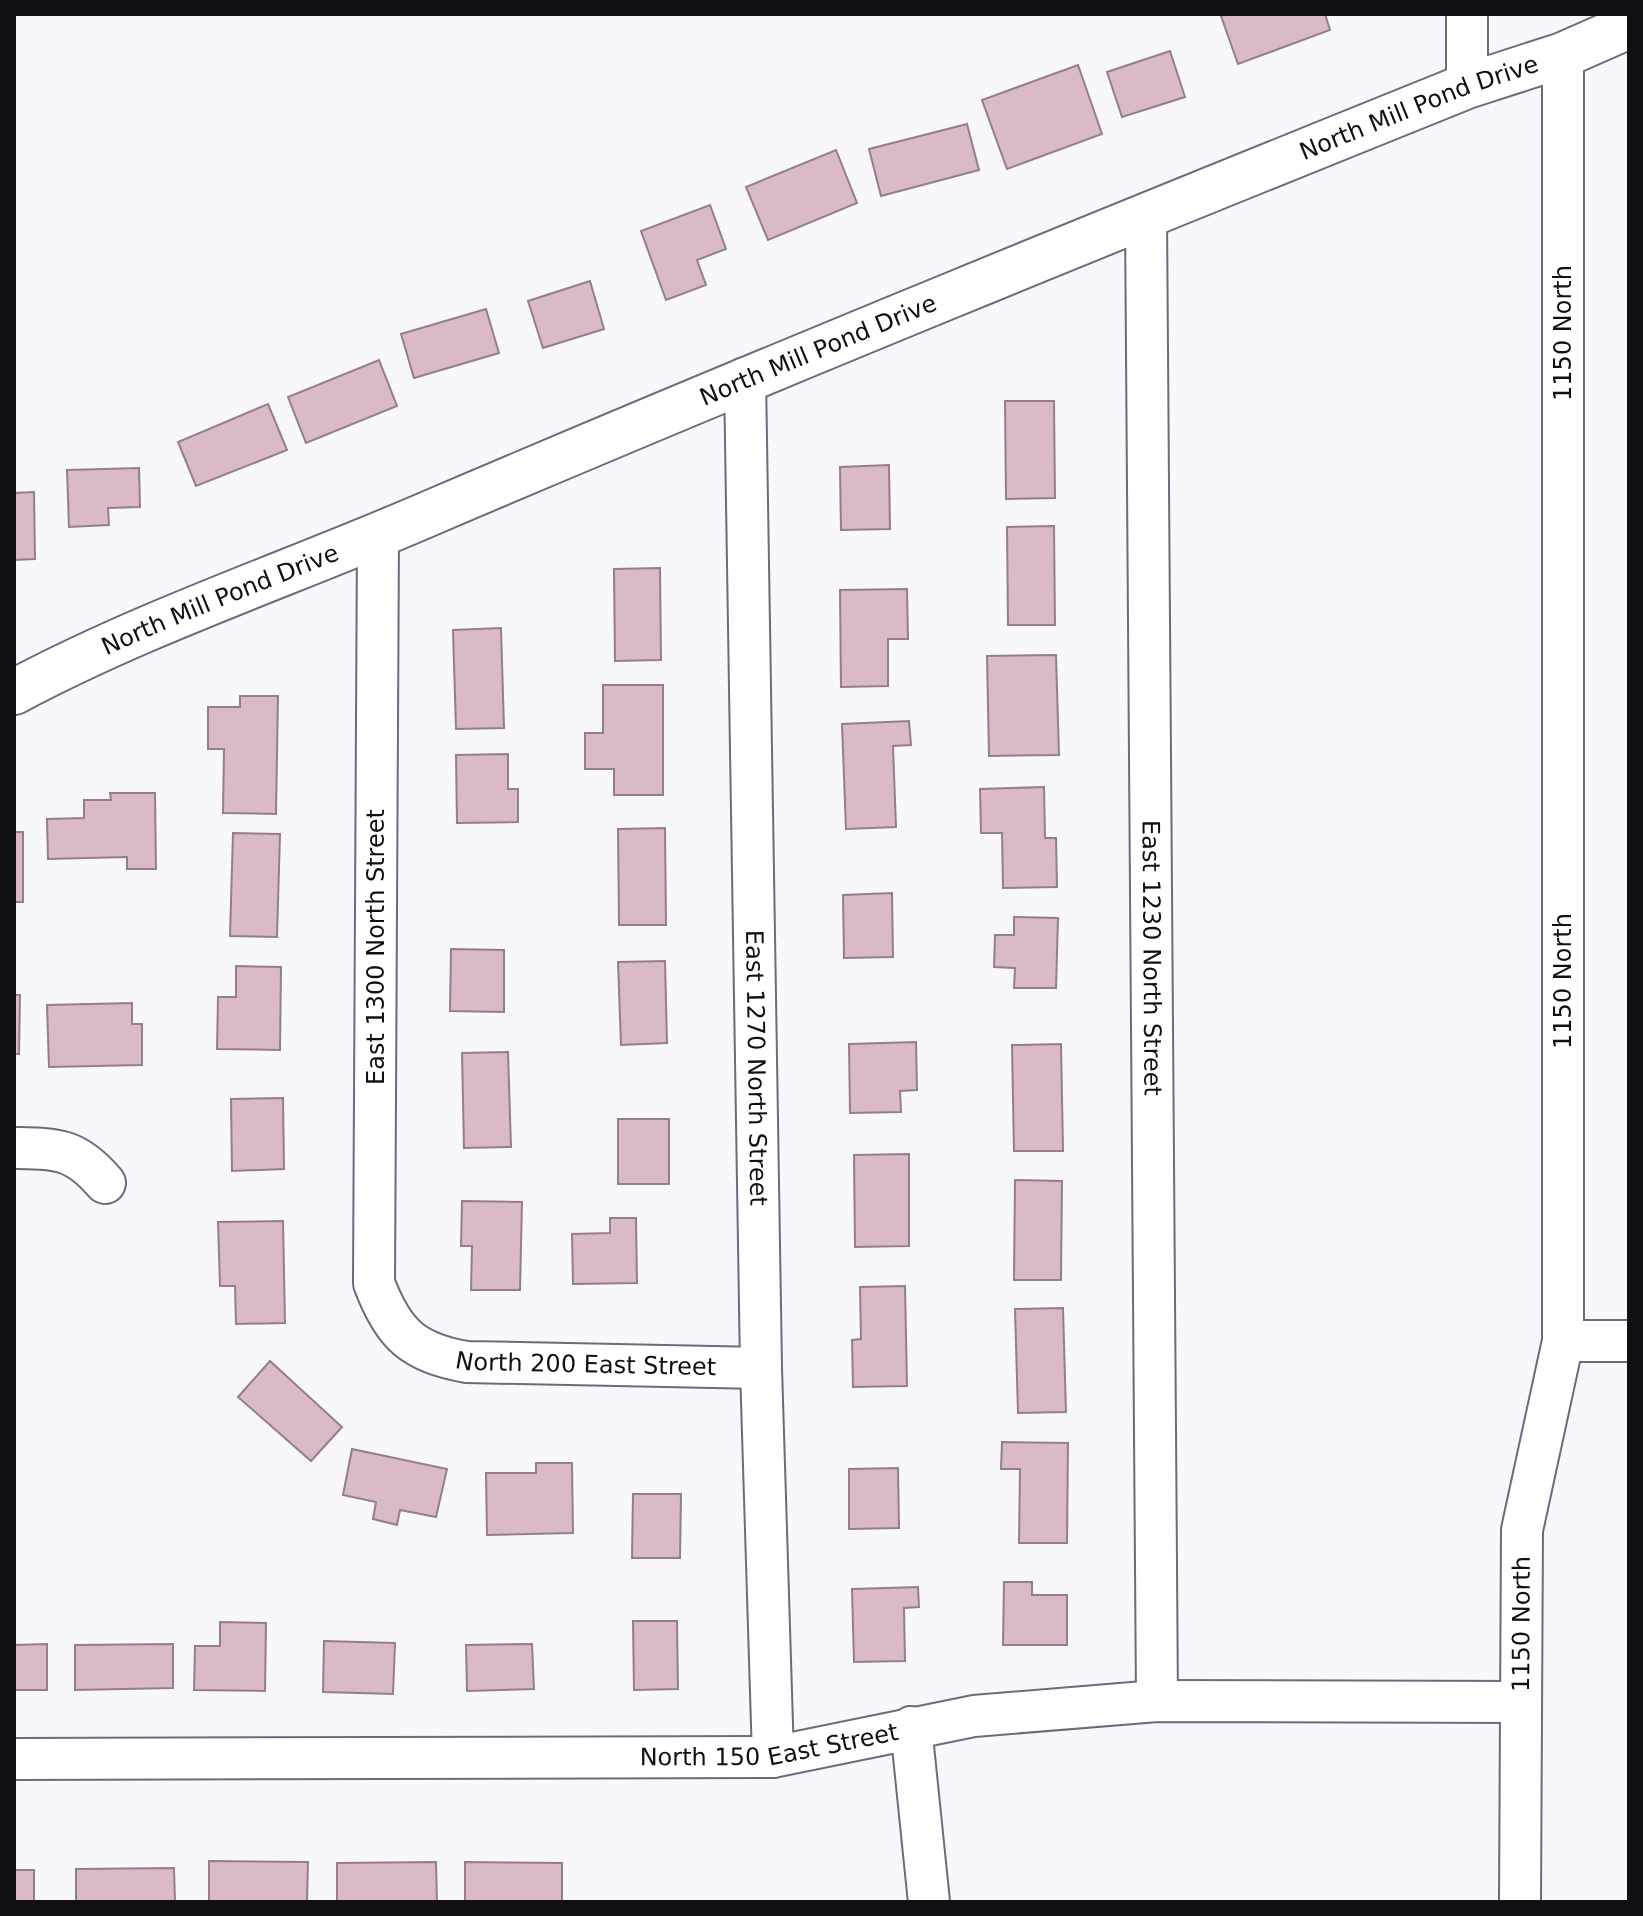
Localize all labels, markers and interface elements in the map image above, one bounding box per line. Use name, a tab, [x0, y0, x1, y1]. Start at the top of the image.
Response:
street label: North Mill Pond Drive	[1295, 50, 1542, 166]
street label: 1150 North	[1549, 265, 1577, 401]
street label: North Mill Pond Drive	[696, 289, 941, 412]
street label: North Mill Pond Drive	[97, 539, 343, 661]
street label: East 1300 North Street	[362, 809, 390, 1085]
street label: East 1230 North Street	[1136, 820, 1167, 1096]
street label: 1150 North	[1549, 913, 1577, 1049]
street label: East 1270 North Street	[740, 930, 772, 1206]
street label: North 200 East Street	[453, 1346, 716, 1381]
street label: 1150 North	[1507, 1556, 1536, 1692]
street label: North 150 East Street	[640, 1718, 901, 1772]

